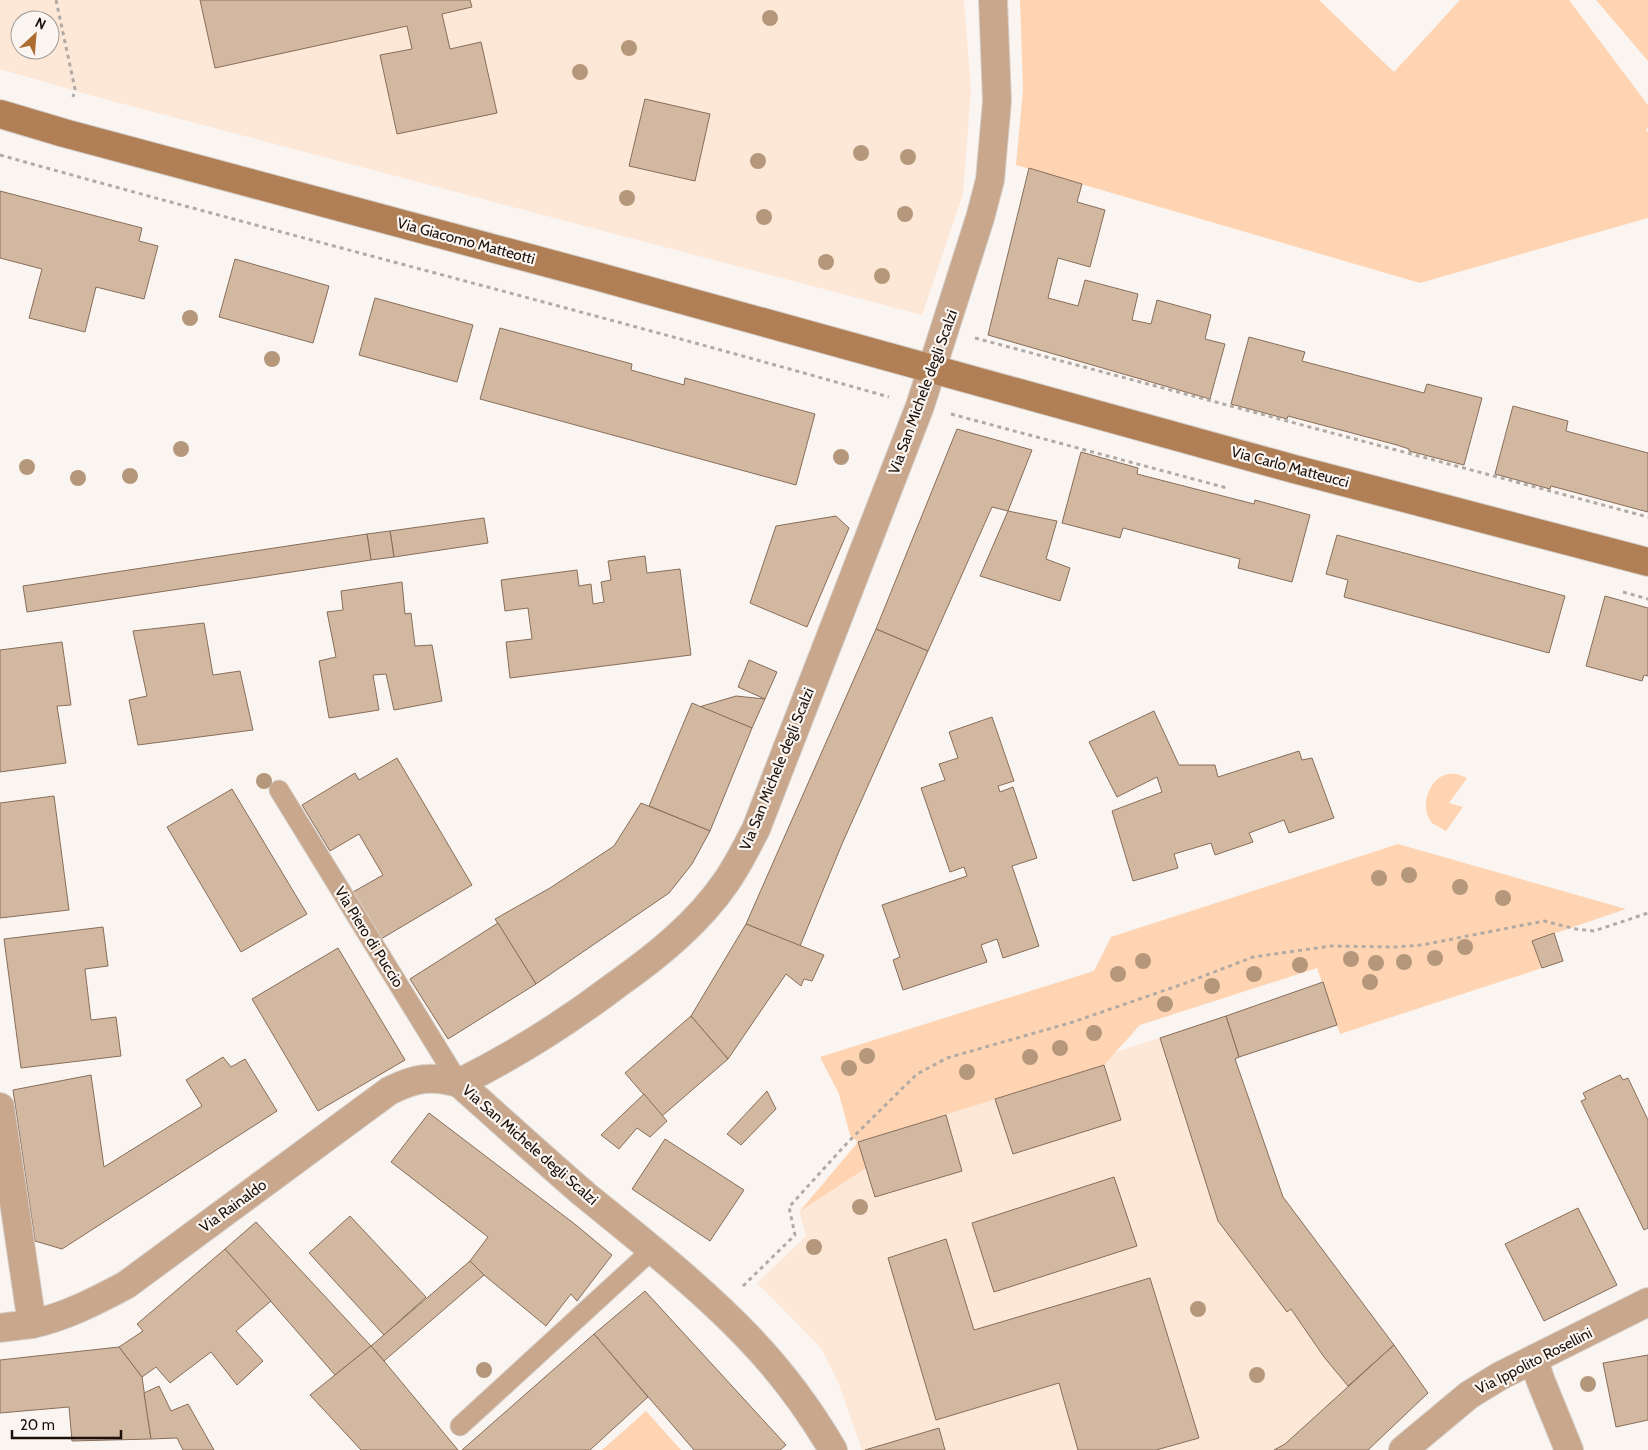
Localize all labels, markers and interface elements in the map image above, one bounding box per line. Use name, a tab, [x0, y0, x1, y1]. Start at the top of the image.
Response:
north arrow	[10, 10, 60, 60]
text: N	[32, 13, 49, 34]
street label: Via Giacomo Matteotti	[395, 214, 537, 268]
street label: Via San Michele degli Scalzi	[885, 307, 961, 477]
street label: Via Carlo Matteucci	[1229, 443, 1351, 491]
street label: Via San Michele degli Scalzi	[736, 685, 818, 853]
street label: Via Piero di Puccio	[331, 883, 407, 991]
street label: Via San Michele degli Scalzi	[459, 1081, 601, 1209]
street label: Via Rainaldo	[196, 1176, 270, 1236]
street label: Via Ippolito Rosellini	[1473, 1324, 1595, 1398]
scale bar	[12, 1408, 121, 1440]
text: 20 m	[20, 1416, 55, 1434]

